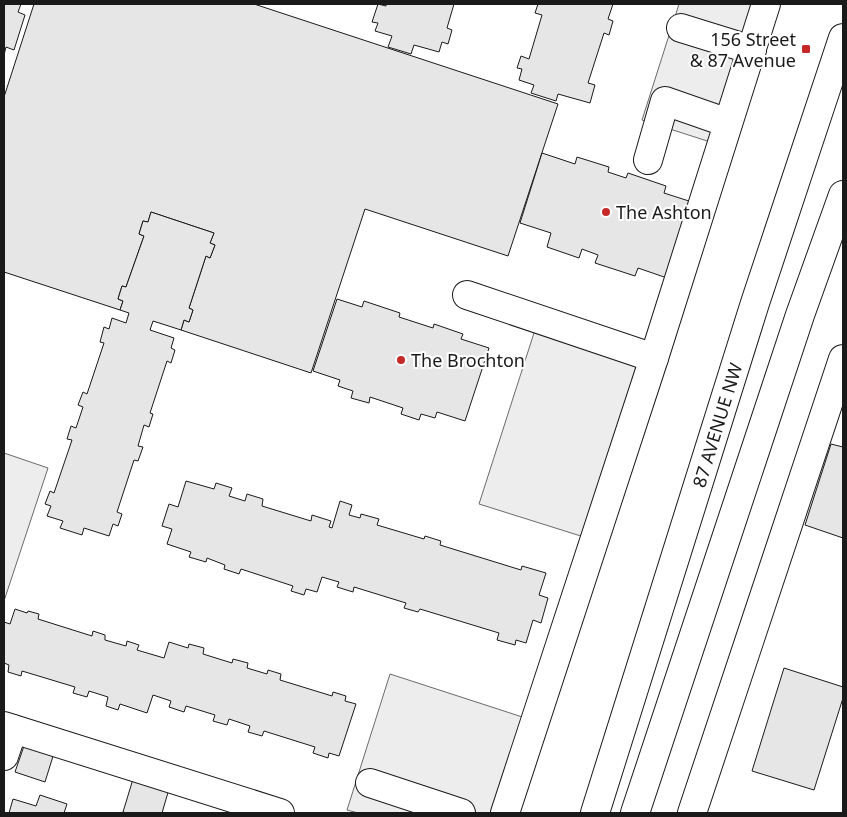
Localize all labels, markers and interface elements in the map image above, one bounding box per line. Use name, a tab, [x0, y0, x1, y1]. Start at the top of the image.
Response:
place label: 156 Street & 87 Avenue	[690, 27, 796, 72]
marker: 156 Street & 87 Avenue	[800, 43, 812, 55]
place label: The Ashton	[616, 200, 712, 224]
marker: The Ashton	[600, 206, 612, 218]
place label: The Brochton	[411, 348, 525, 372]
marker: The Brochton	[395, 354, 407, 366]
street label: 87 AVENUE NW	[687, 360, 747, 490]

